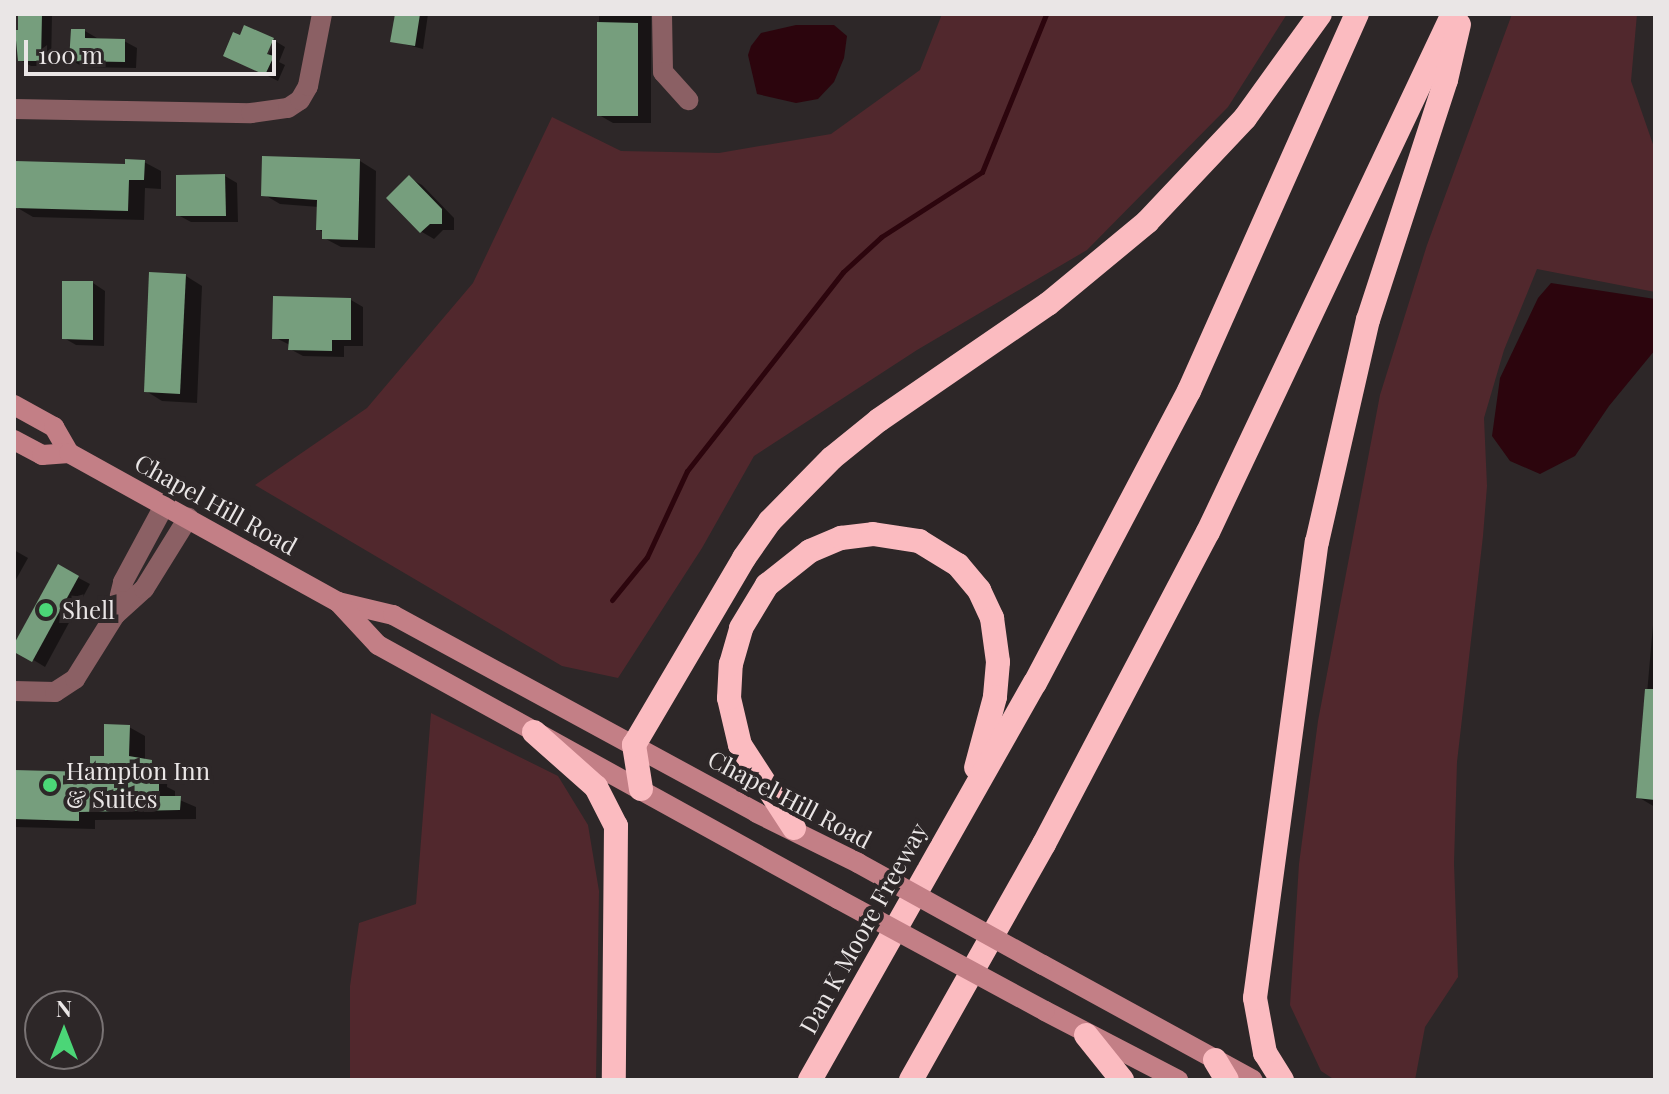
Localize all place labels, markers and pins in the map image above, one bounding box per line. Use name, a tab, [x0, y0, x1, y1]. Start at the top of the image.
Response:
place label: Shell	[62, 596, 115, 624]
marker: Shell	[37, 601, 55, 619]
place label: Hampton Inn & Suites	[66, 757, 210, 813]
marker: Hampton Inn & Suites	[41, 776, 59, 794]

